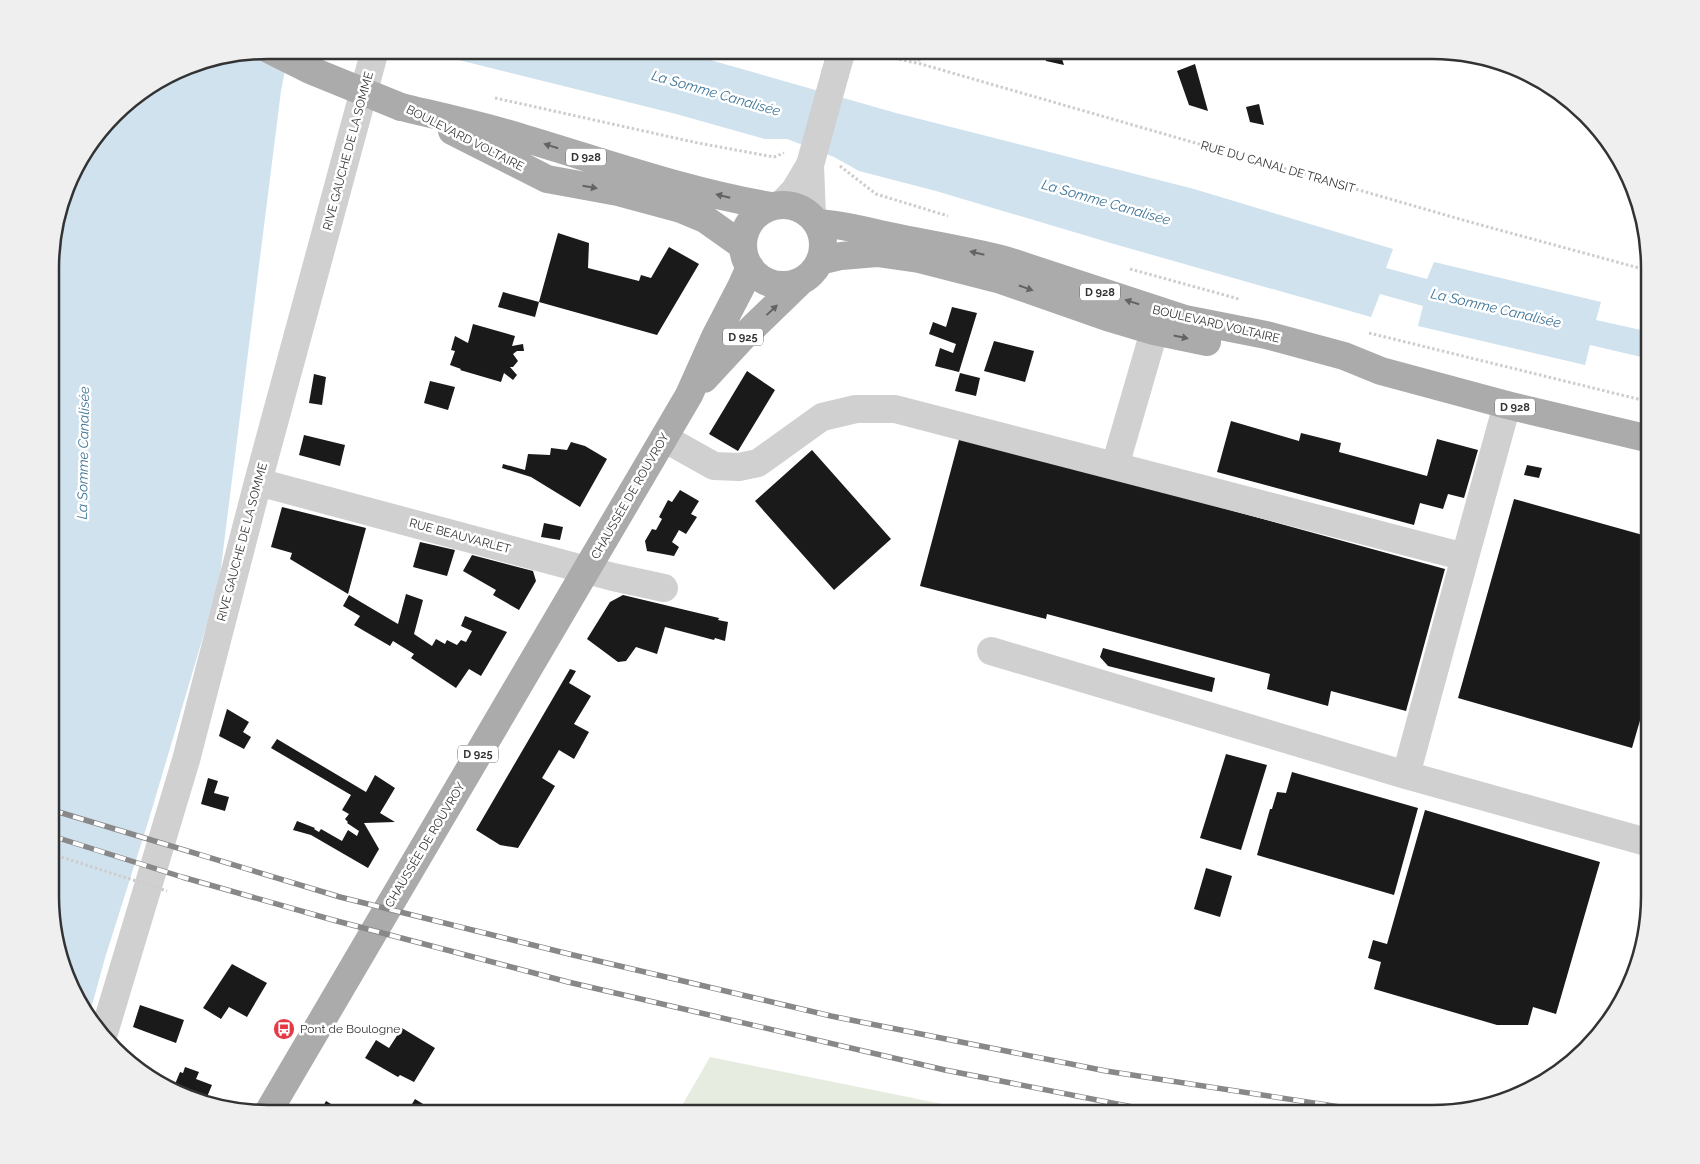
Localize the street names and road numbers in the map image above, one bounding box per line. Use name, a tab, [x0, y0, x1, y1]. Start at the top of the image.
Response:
street label: RIVE GAUCHE DE LA SOMME	[320, 70, 376, 232]
street label: BOULEVARD VOLTAIRE	[404, 102, 526, 174]
street label: RUE DU CANAL DE TRANSIT	[1199, 138, 1357, 196]
road number: D 928	[566, 148, 606, 166]
road number: D 928	[1080, 284, 1120, 300]
street label: BOULEVARD VOLTAIRE	[1151, 303, 1281, 345]
road number: D 925	[723, 328, 763, 346]
road number: D 928	[1495, 398, 1535, 416]
street label: CHAUSSÉE DE ROUVROY	[588, 430, 672, 562]
street label: RIVE GAUCHE DE LA SOMME	[214, 461, 270, 623]
street label: RUE BEAUVARLET	[408, 516, 513, 556]
road number: D 925	[458, 746, 498, 762]
street label: CHAUSSÉE DE ROUVROY	[382, 780, 468, 910]

